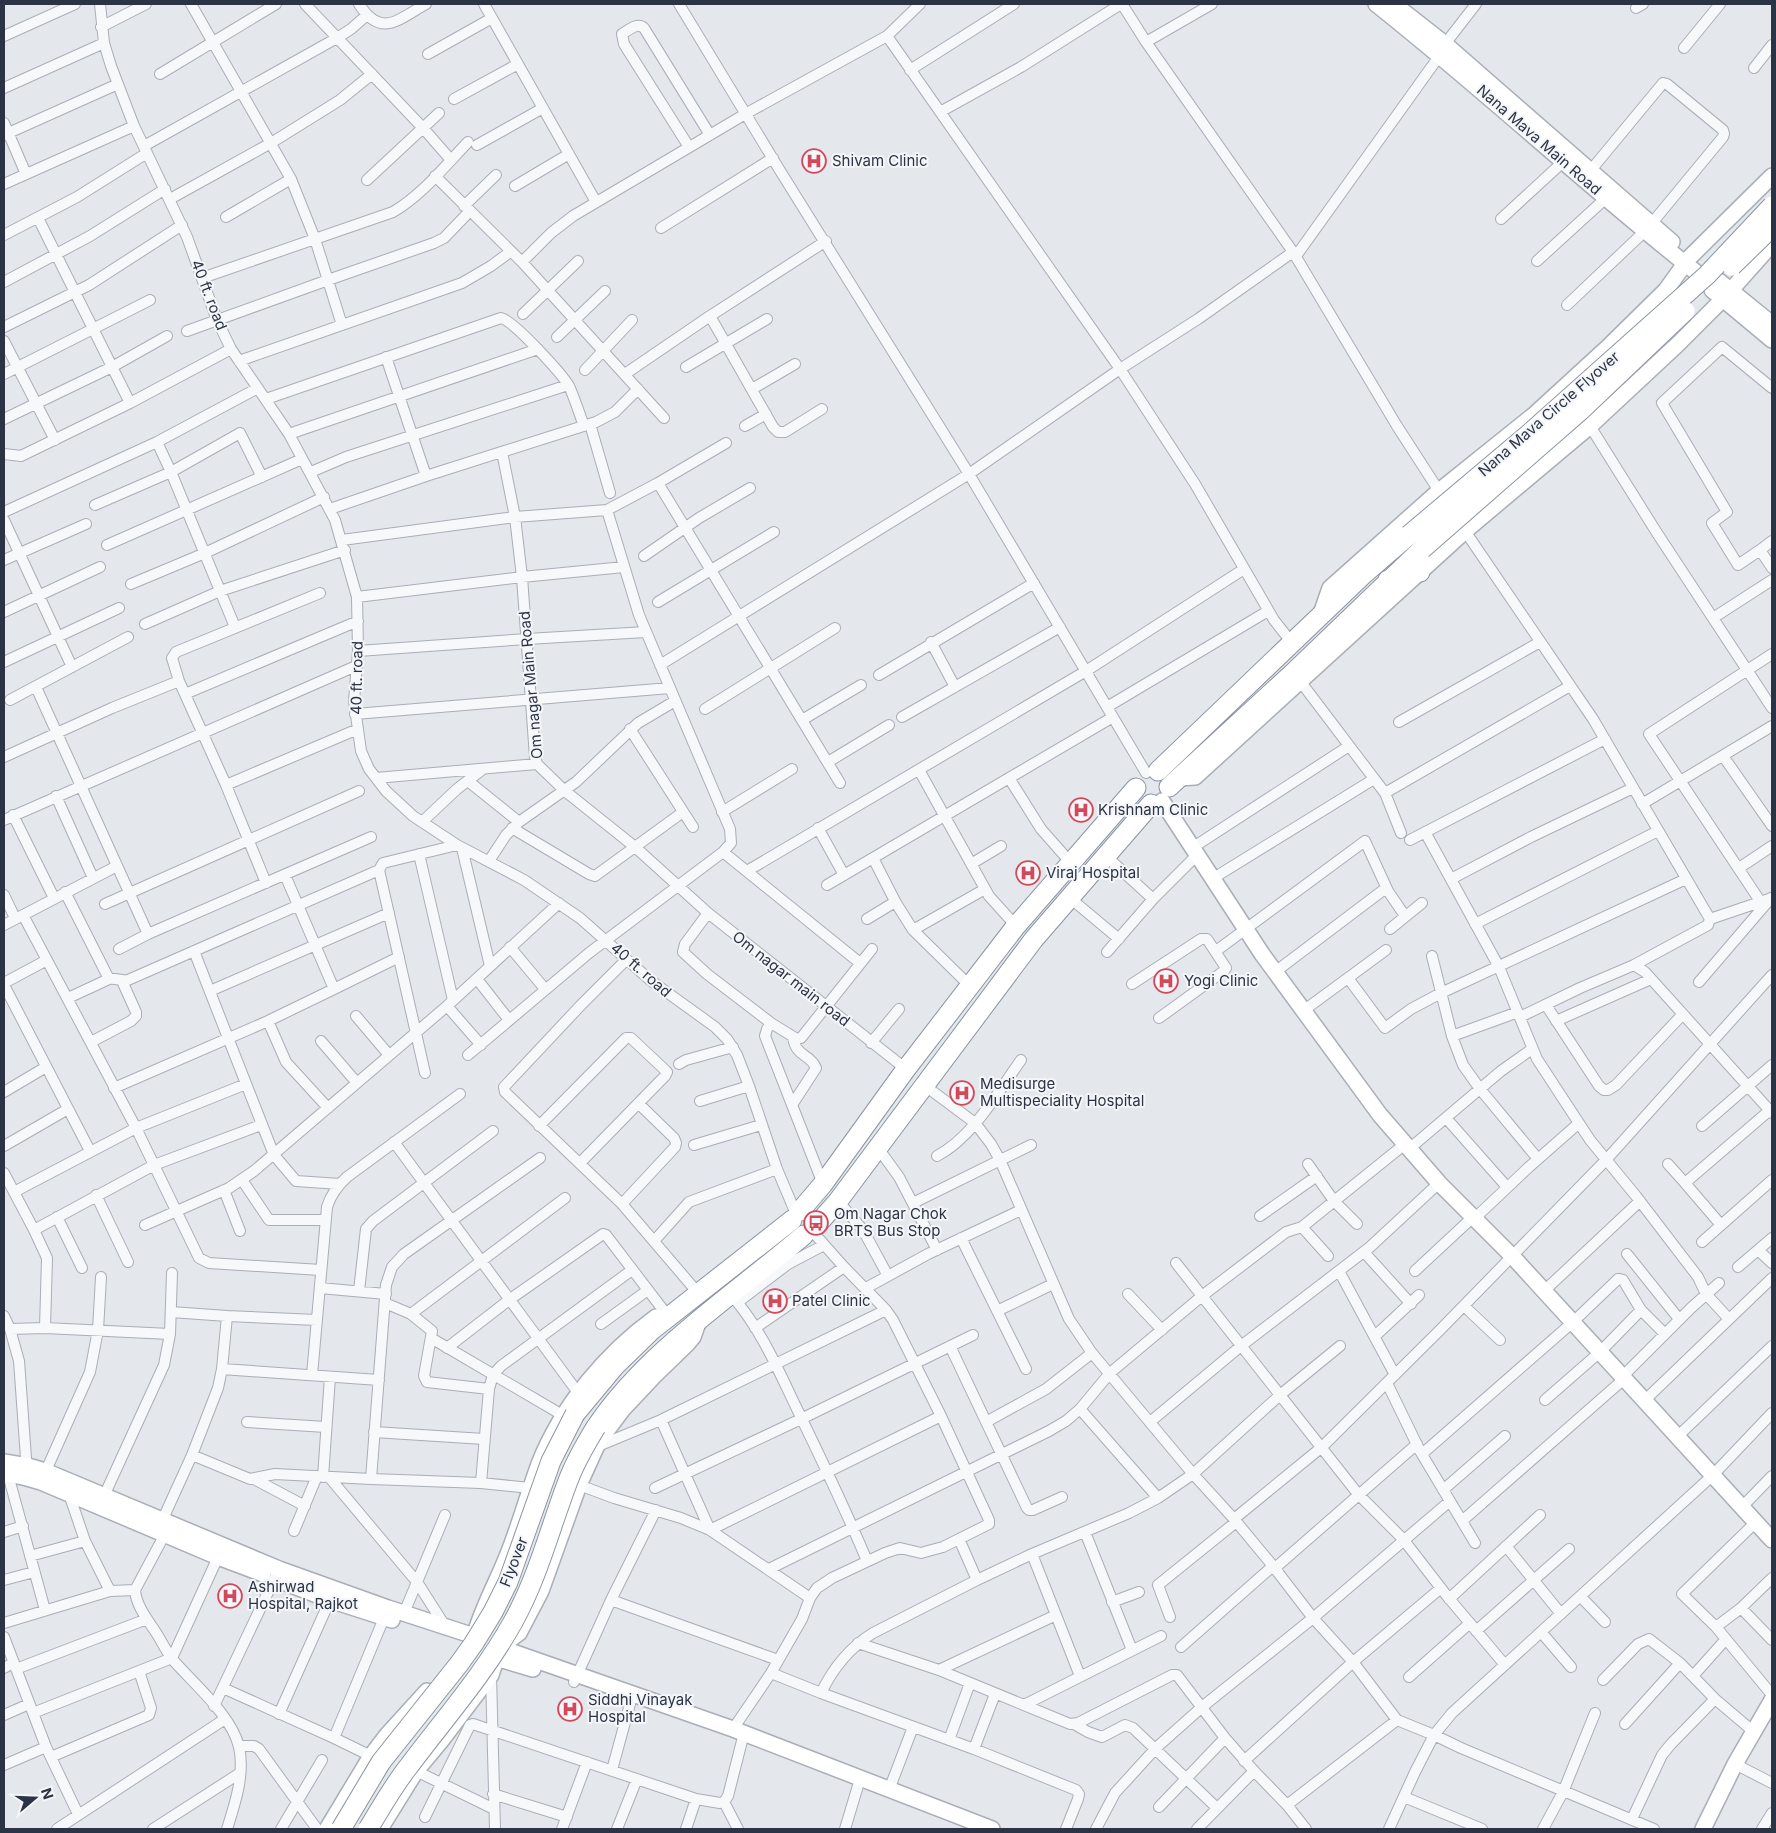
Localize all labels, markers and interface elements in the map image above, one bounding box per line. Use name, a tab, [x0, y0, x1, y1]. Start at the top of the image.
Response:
street label: Nana Mava Main Road	[1473, 80, 1606, 199]
hospital icon: Shivam Clinic	[801, 148, 827, 174]
place label: Shivam Clinic	[832, 151, 928, 170]
street label: 40 ft. road	[187, 257, 232, 333]
street label: Nana Mava Circle Flyover	[1474, 347, 1623, 480]
street label: Om nagar Main Road	[515, 610, 546, 760]
street label: 40 ft. road	[346, 641, 367, 715]
hospital icon: Krishnam Clinic	[1068, 797, 1094, 823]
place label: Krishnam Clinic	[1098, 800, 1208, 819]
hospital icon: Viraj Hospital	[1015, 860, 1041, 886]
place label: Viraj Hospital	[1046, 863, 1140, 882]
street label: Om nagar main road	[729, 927, 854, 1030]
street label: 40 ft. road	[607, 938, 675, 1001]
hospital icon: Yogi Clinic	[1153, 968, 1179, 994]
place label: Yogi Clinic	[1184, 971, 1258, 990]
place label: Medisurge Multispeciality Hospital	[980, 1074, 1144, 1110]
hospital icon: Medisurge Multispeciality Hospital	[949, 1080, 975, 1106]
place label: Om Nagar Chok BRTS Bus Stop	[834, 1204, 948, 1240]
bus stop icon: Om Nagar Chok BRTS Bus Stop	[803, 1210, 829, 1236]
hospital icon: Patel Clinic	[762, 1288, 788, 1314]
place label: Patel Clinic	[792, 1291, 871, 1310]
street label: Flyover	[495, 1534, 532, 1589]
place label: Ashirwad Hospital, Rajkot	[248, 1577, 358, 1613]
hospital icon: Ashirwad Hospital, Rajkot	[217, 1583, 243, 1609]
place label: Siddhi Vinayak Hospital	[588, 1690, 693, 1726]
hospital icon: Siddhi Vinayak Hospital	[557, 1696, 583, 1722]
north arrow	[10, 1773, 60, 1823]
text: N	[38, 1786, 58, 1801]

